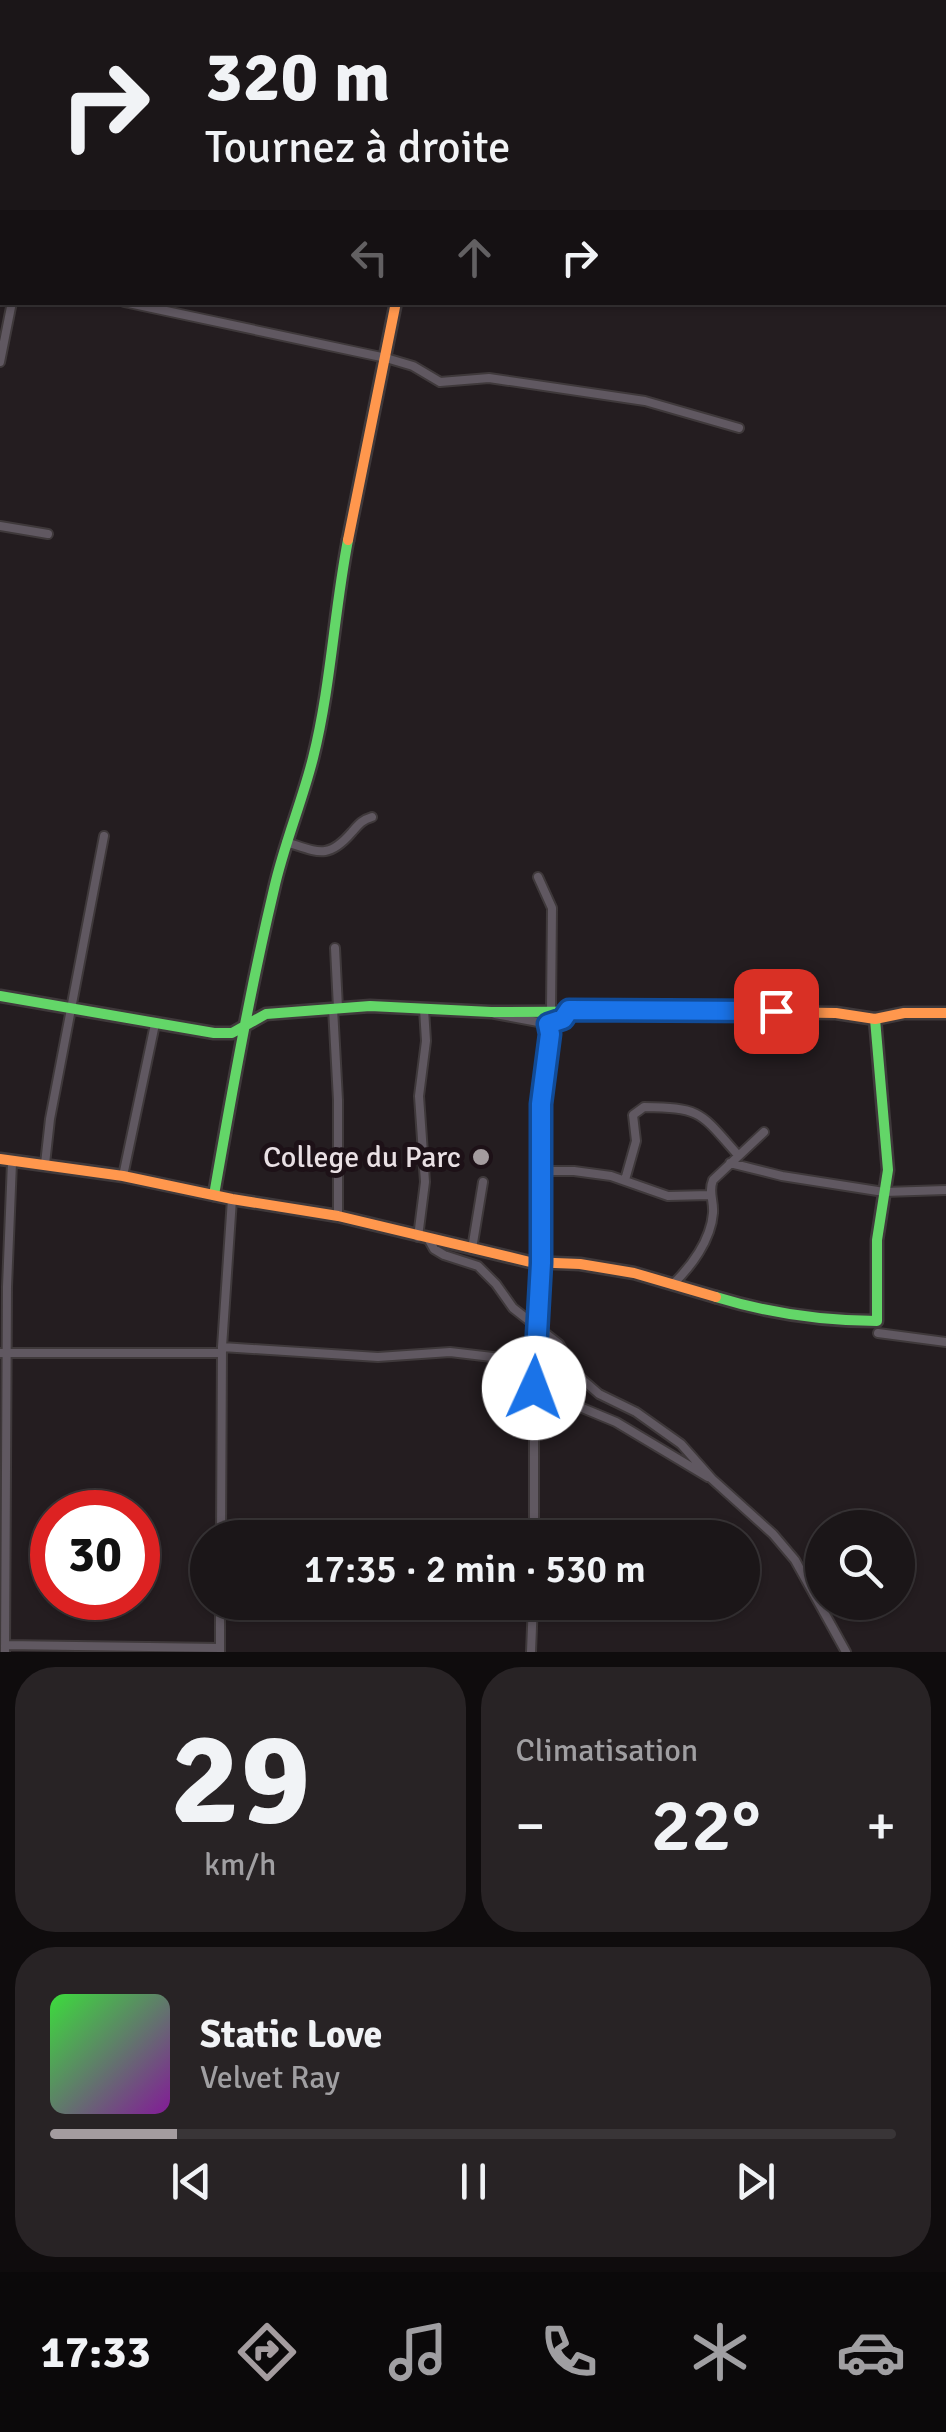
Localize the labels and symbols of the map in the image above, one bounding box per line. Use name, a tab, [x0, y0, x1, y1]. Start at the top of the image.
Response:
pin	[734, 969, 819, 1054]
place label: College du Parc	[263, 1139, 461, 1176]
marker: College du Parc	[470, 1146, 492, 1168]
position arrow	[482, 1336, 586, 1440]
speed limit sign: 30	[30, 1490, 160, 1620]

